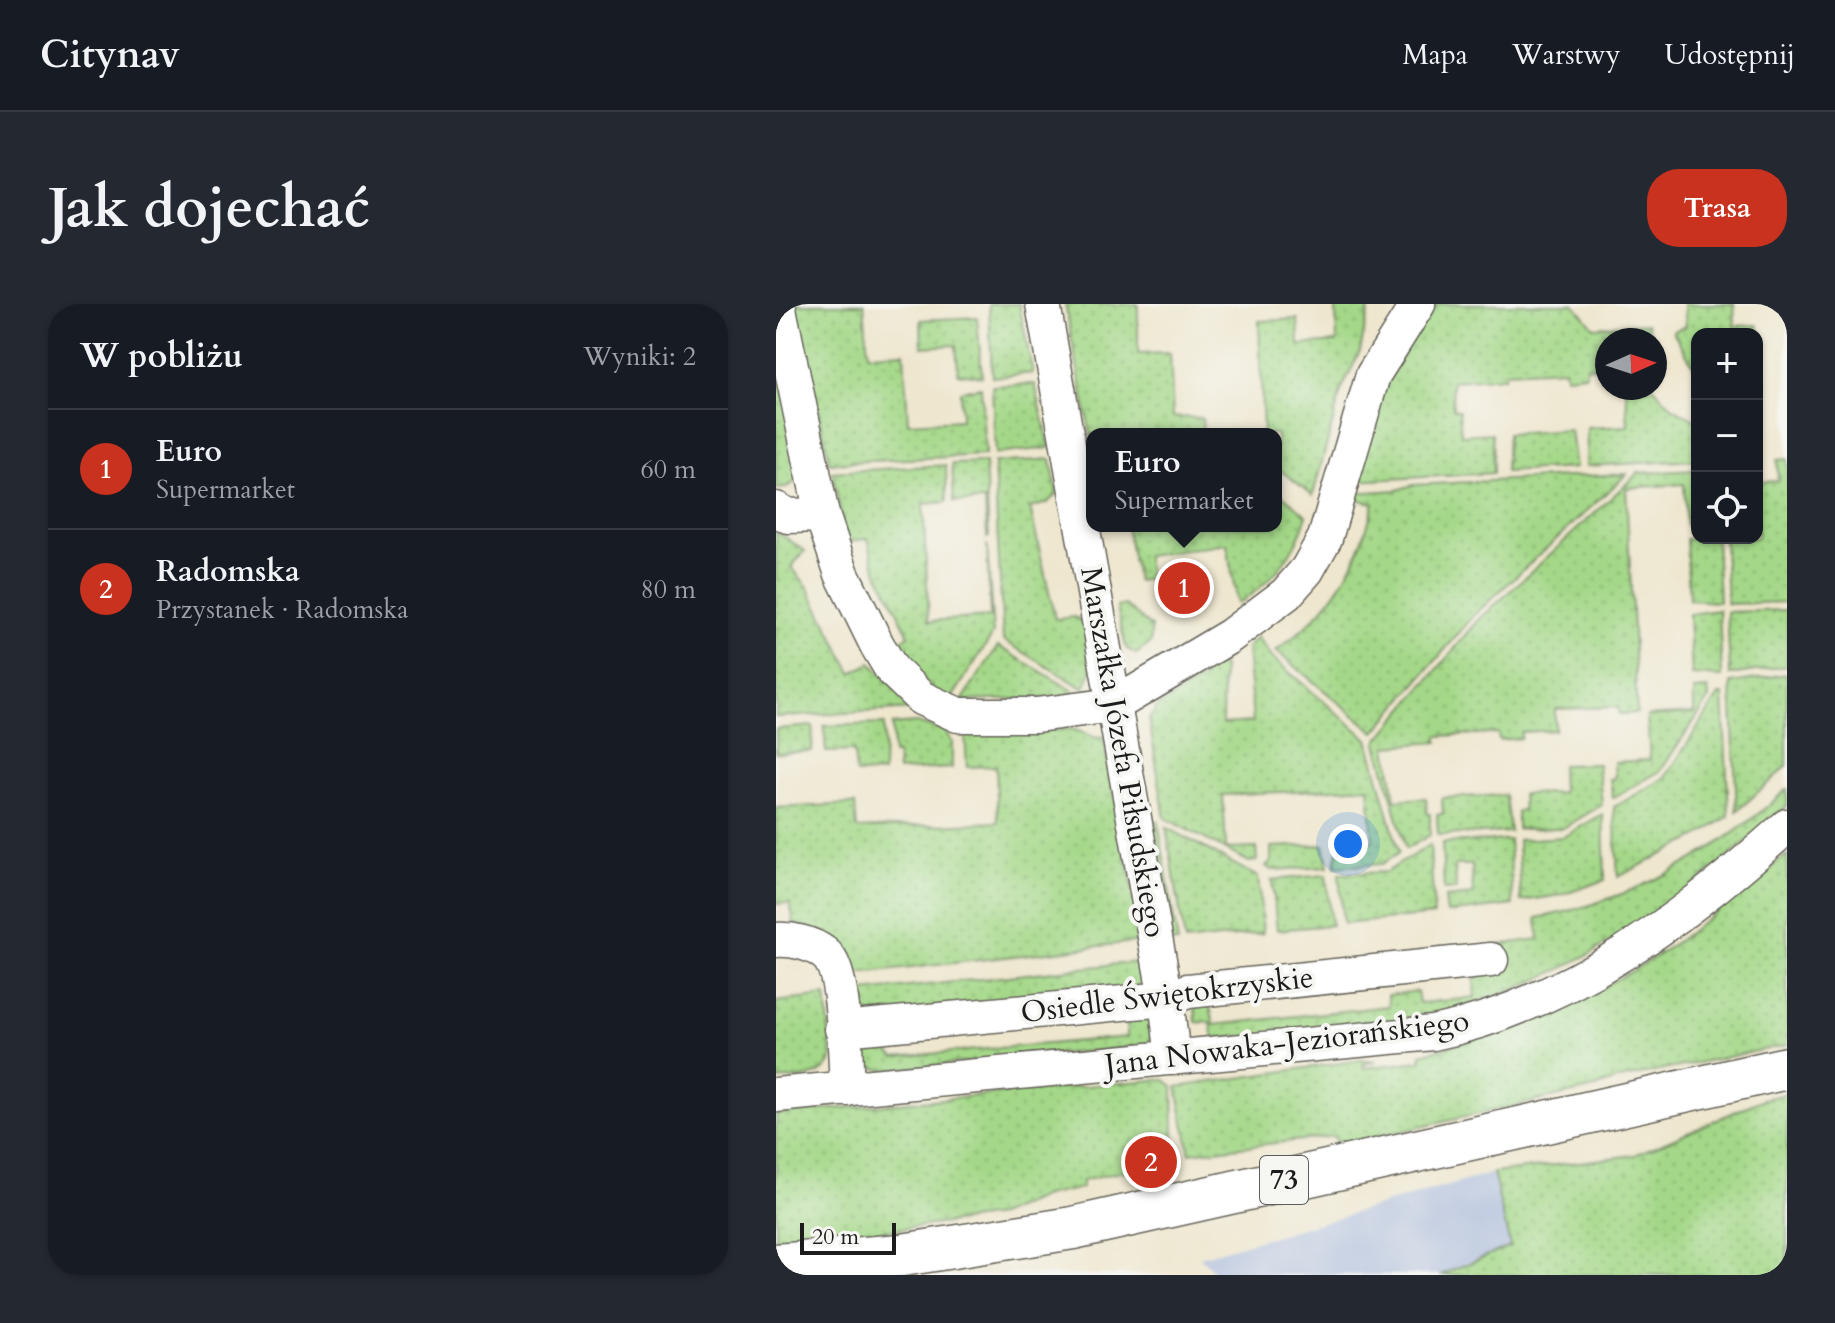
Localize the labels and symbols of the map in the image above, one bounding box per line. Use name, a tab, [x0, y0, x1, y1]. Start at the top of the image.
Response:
north arrow	[1595, 328, 1667, 400]
pin: 1	[1158, 558, 1210, 618]
street label: Marszałka Józefa Piłsudskiego	[1070, 563, 1176, 941]
your location	[1328, 824, 1368, 864]
street label: Osiedle Świętokrzyskie	[1018, 957, 1316, 1033]
street label: Jana Nowaka-Jeziorańskiego	[1099, 1000, 1471, 1086]
pin: 2	[1125, 1132, 1177, 1192]
road number: 73	[1260, 1156, 1308, 1204]
scale bar	[800, 1219, 896, 1255]

